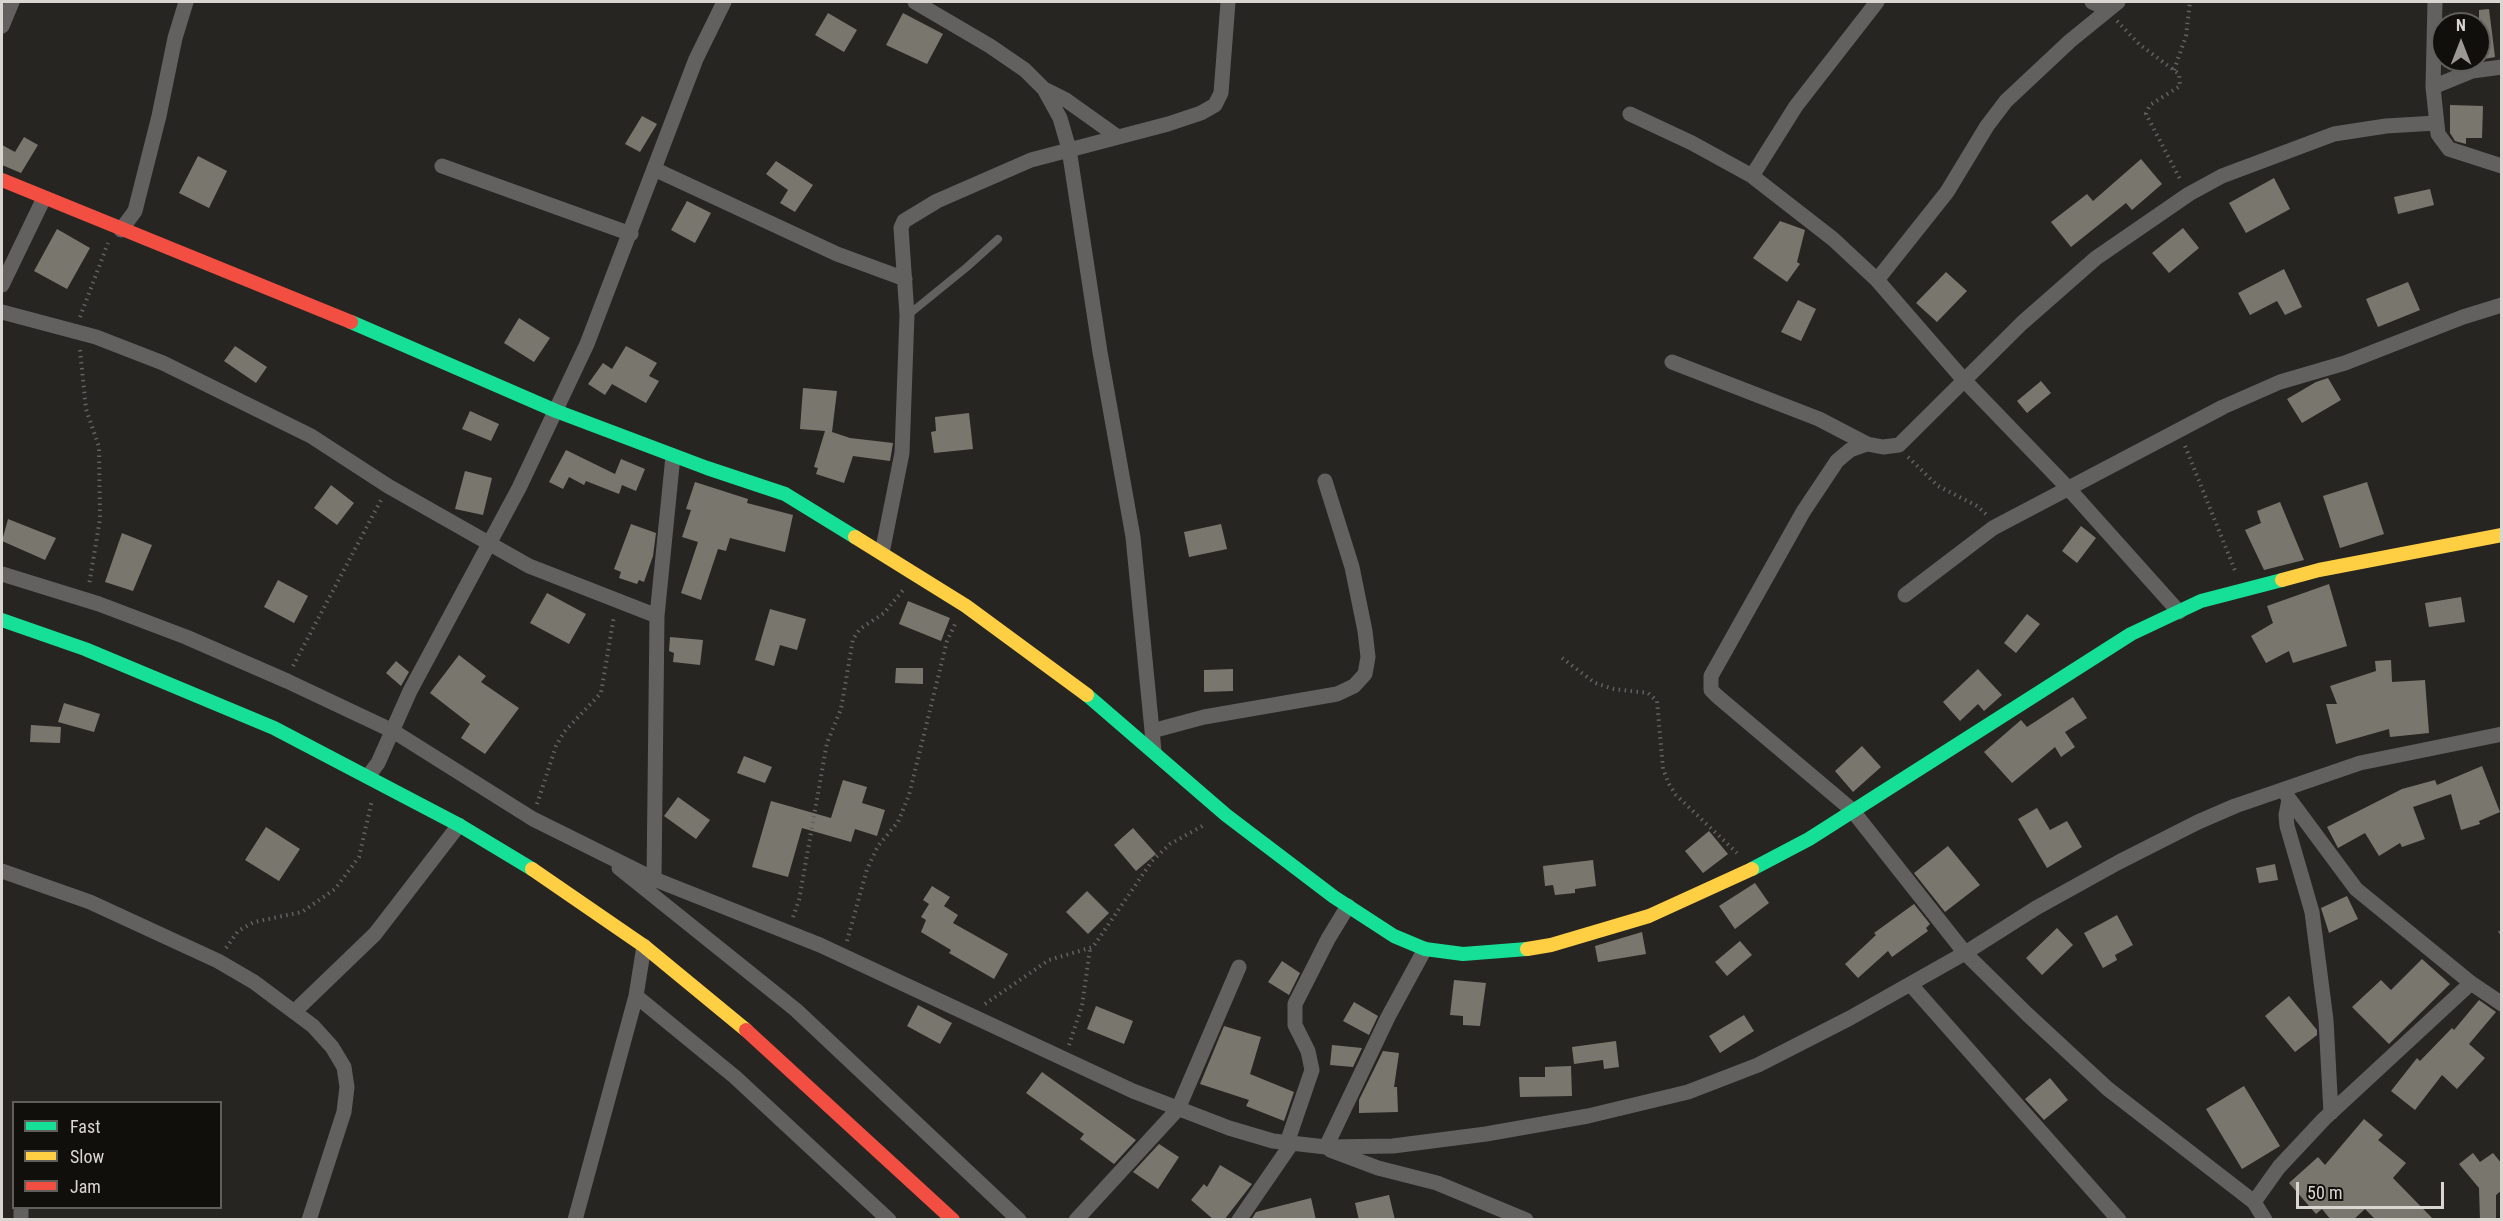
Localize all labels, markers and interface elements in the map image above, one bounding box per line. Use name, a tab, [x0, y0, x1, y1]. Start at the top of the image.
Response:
north arrow	[2431, 12, 2491, 72]
text: N	[2456, 16, 2466, 35]
legend	[12, 1101, 222, 1209]
text: Fast	[70, 1116, 101, 1137]
text: Slow	[70, 1146, 104, 1167]
scale bar	[2299, 1170, 2448, 1208]
text: Jam	[70, 1176, 101, 1197]
text: 50 m	[2307, 1182, 2342, 1203]

